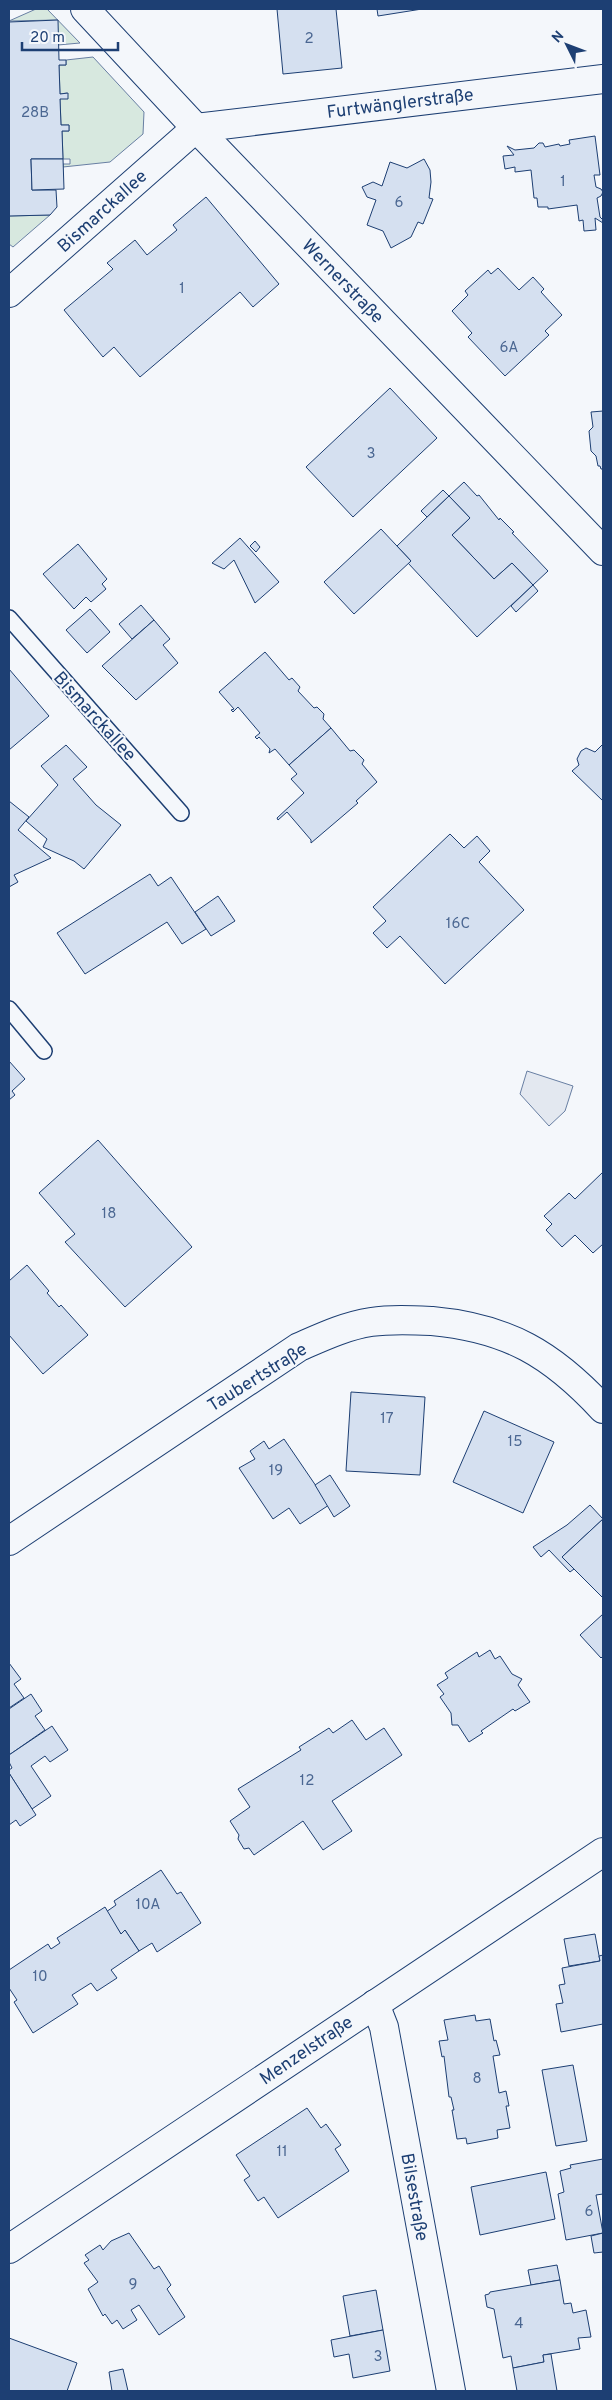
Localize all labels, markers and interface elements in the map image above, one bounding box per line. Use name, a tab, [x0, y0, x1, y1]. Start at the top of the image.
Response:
scale bar	[22, 20, 119, 52]
north arrow	[542, 20, 592, 70]
text: N	[549, 28, 568, 47]
text: 20 m	[30, 29, 65, 48]
house number: 2	[304, 30, 314, 49]
street label: Furtwänglerstraße	[325, 84, 475, 125]
house number: 28B	[21, 104, 49, 123]
street label: Bismarckallee	[53, 166, 153, 259]
house number: 1	[560, 173, 566, 192]
house number: 6	[395, 194, 404, 213]
street label: Wernerstraße	[296, 235, 388, 329]
house number: 1	[179, 280, 185, 299]
house number: 6A	[500, 339, 518, 358]
house number: 3	[366, 445, 376, 464]
street label: Bismarckallee	[47, 667, 140, 767]
house number: 16C	[446, 915, 470, 934]
house number: 18	[102, 1205, 116, 1224]
street label: Taubertstraße	[204, 1339, 312, 1418]
house number: 17	[380, 1410, 394, 1429]
house number: 15	[508, 1433, 522, 1452]
house number: 19	[269, 1462, 283, 1481]
house number: 12	[300, 1772, 314, 1791]
house number: 10A	[136, 1896, 160, 1915]
house number: 10	[32, 1968, 48, 1987]
street label: Menzelstraße	[256, 2012, 358, 2091]
house number: 8	[472, 2070, 482, 2089]
house number: 11	[276, 2143, 288, 2162]
street label: Bilsestraße	[394, 2151, 433, 2243]
house number: 6	[585, 2203, 594, 2222]
house number: 9	[129, 2276, 137, 2295]
house number: 4	[514, 2315, 524, 2334]
house number: 3	[373, 2348, 383, 2367]

